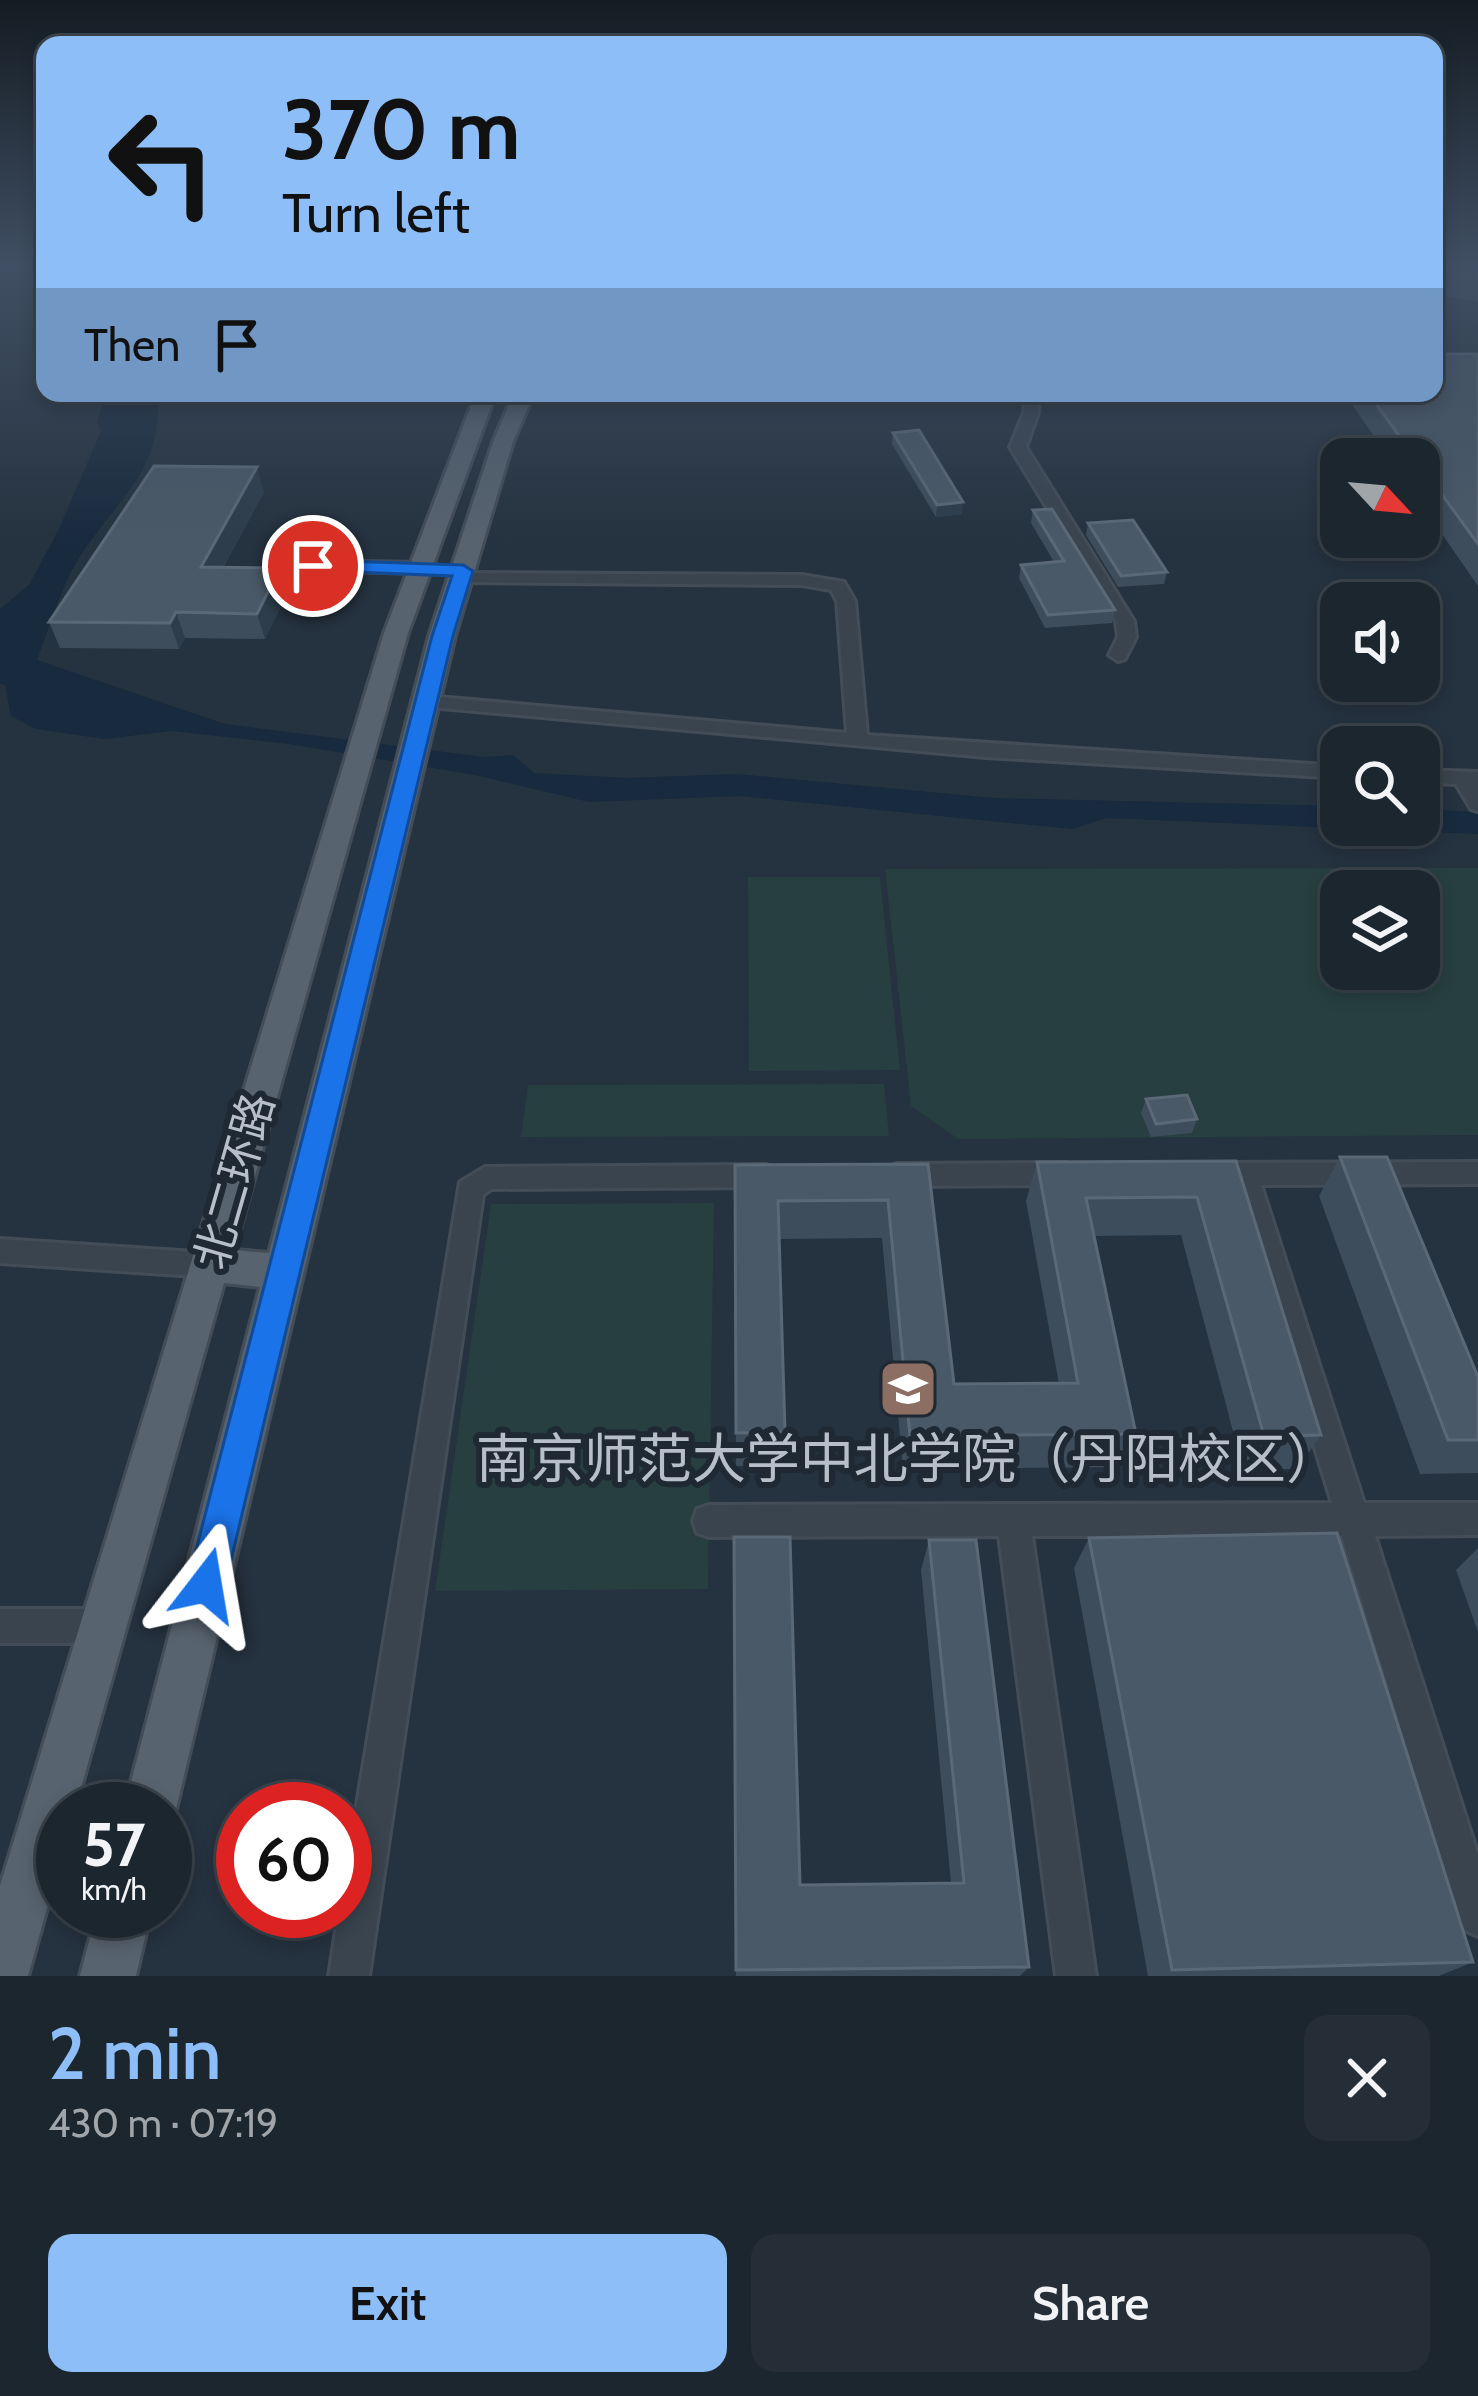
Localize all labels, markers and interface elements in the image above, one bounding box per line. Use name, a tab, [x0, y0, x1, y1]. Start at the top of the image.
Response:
text: 370 m	[282, 78, 521, 180]
icon: left	[84, 84, 240, 240]
text: Turn left	[282, 180, 470, 246]
icon: arrive	[204, 312, 270, 378]
text: Then	[84, 318, 180, 372]
north arrow	[1320, 438, 1440, 558]
map controls	[1320, 438, 1440, 990]
pin	[262, 515, 364, 617]
icon: arrive	[280, 533, 346, 599]
button: sound	[1320, 582, 1440, 702]
button: search	[1320, 726, 1440, 846]
button: layers	[1320, 870, 1440, 990]
street label: 北二环路	[183, 1087, 285, 1275]
school or university icon: 南京师范大学中北学院（丹阳校区）	[877, 1358, 939, 1420]
place label: 南京师范大学中北学院（丹阳校区）	[476, 1426, 1340, 1492]
position arrow	[143, 1522, 269, 1648]
speed limit sign: 60	[216, 1782, 372, 1938]
text: 57	[83, 1808, 145, 1881]
text: km/h	[81, 1871, 147, 1908]
text: 2 min	[48, 2010, 221, 2097]
button: close	[1304, 2015, 1430, 2141]
text: 430 m · 07:19	[48, 2099, 278, 2147]
button: Exit	[48, 2234, 727, 2372]
button: Share	[751, 2234, 1430, 2372]

